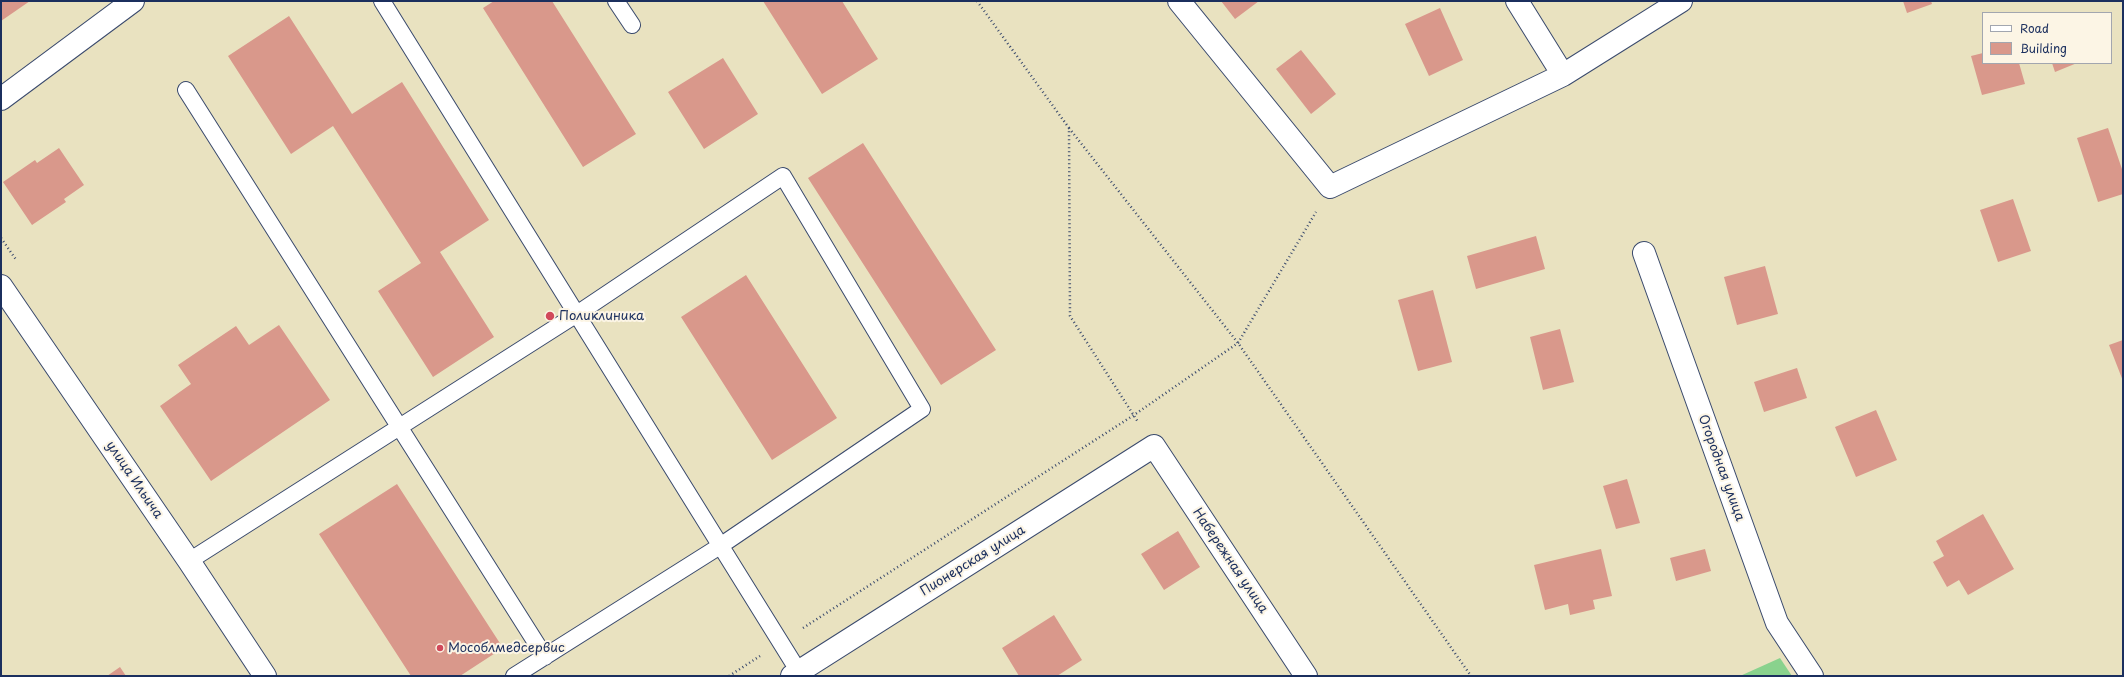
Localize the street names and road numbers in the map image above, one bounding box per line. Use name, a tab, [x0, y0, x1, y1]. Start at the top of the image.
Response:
street label: Огородная улица	[1694, 413, 1748, 523]
street label: улица Ильича	[102, 438, 166, 522]
street label: Набережная улица	[1189, 506, 1271, 616]
street label: Пионерская улица	[918, 522, 1028, 600]

